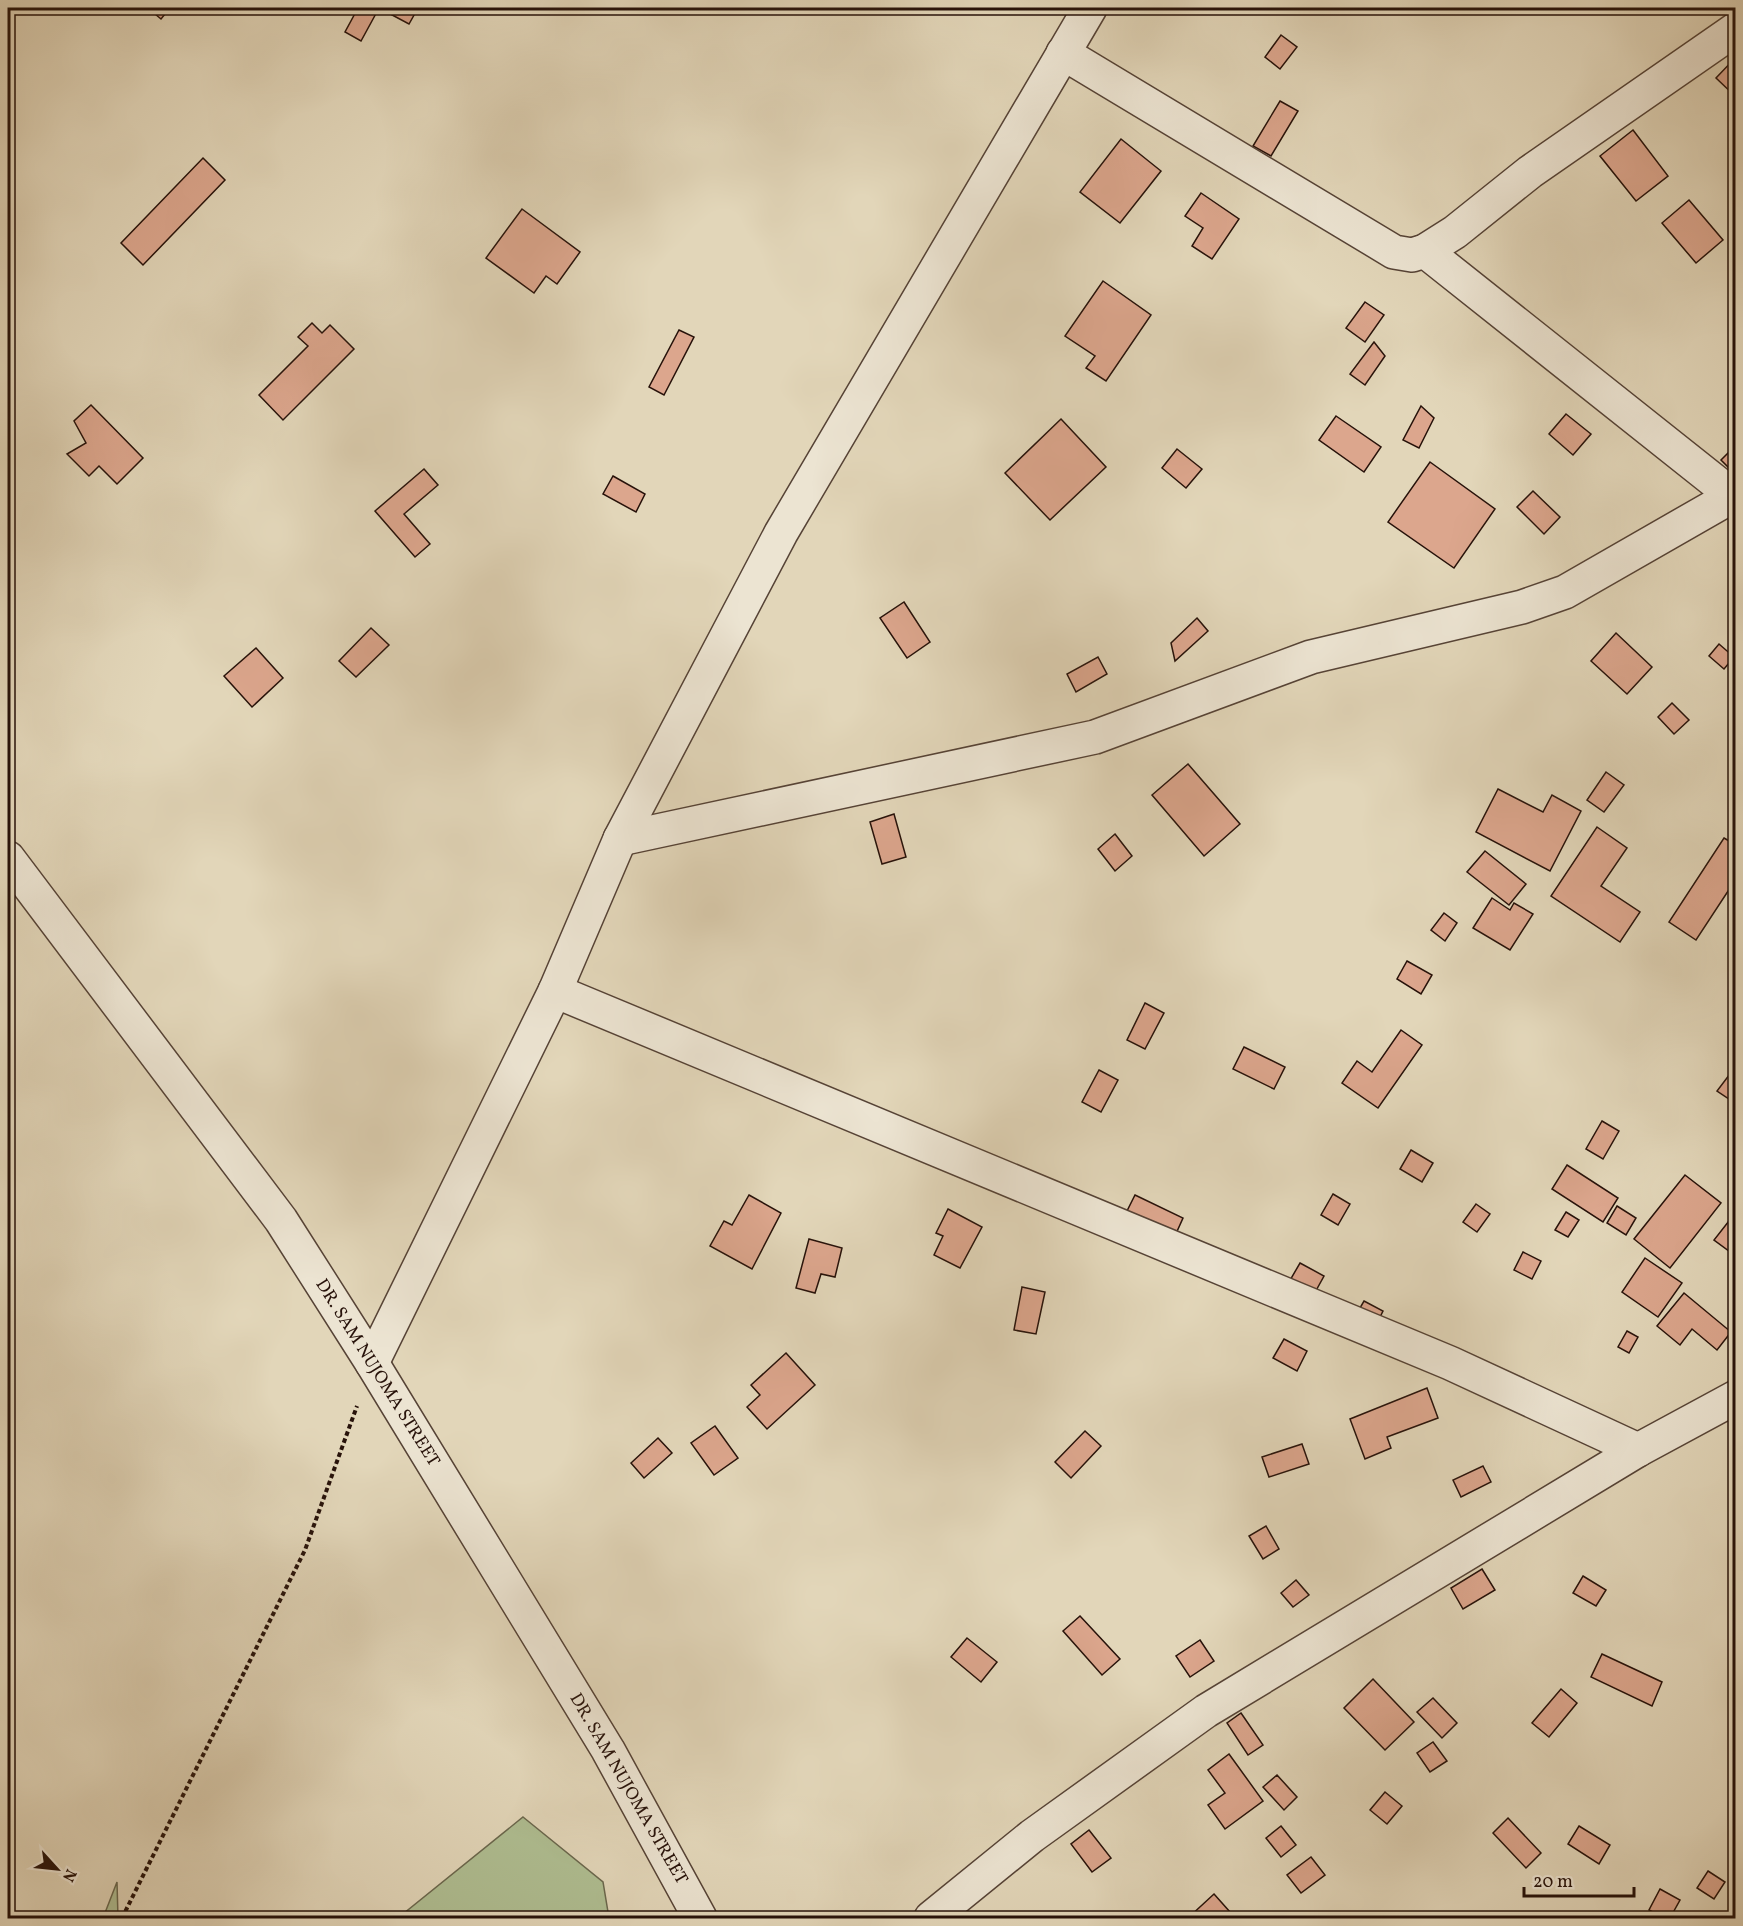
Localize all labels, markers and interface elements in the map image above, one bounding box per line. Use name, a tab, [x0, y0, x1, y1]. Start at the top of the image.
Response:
street label: DR. SAM NUJOMA STREET	[309, 1274, 445, 1472]
street label: DR. SAM NUJOMA STREET	[563, 1689, 693, 1890]
north arrow	[27, 1839, 87, 1899]
scale bar	[1524, 1860, 1634, 1898]
text: N	[56, 1865, 81, 1885]
text: 20 m	[1533, 1870, 1573, 1895]

